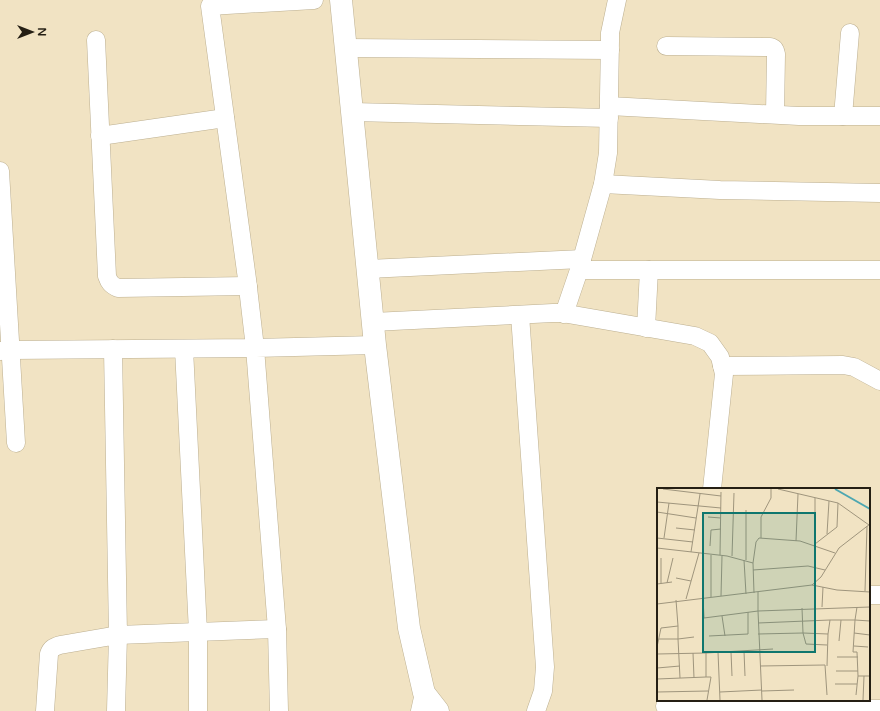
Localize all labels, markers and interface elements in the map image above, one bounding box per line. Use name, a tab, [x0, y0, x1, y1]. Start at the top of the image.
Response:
north arrow	[12, 12, 52, 52]
text: N	[35, 28, 48, 36]
inset map	[657, 488, 870, 701]

